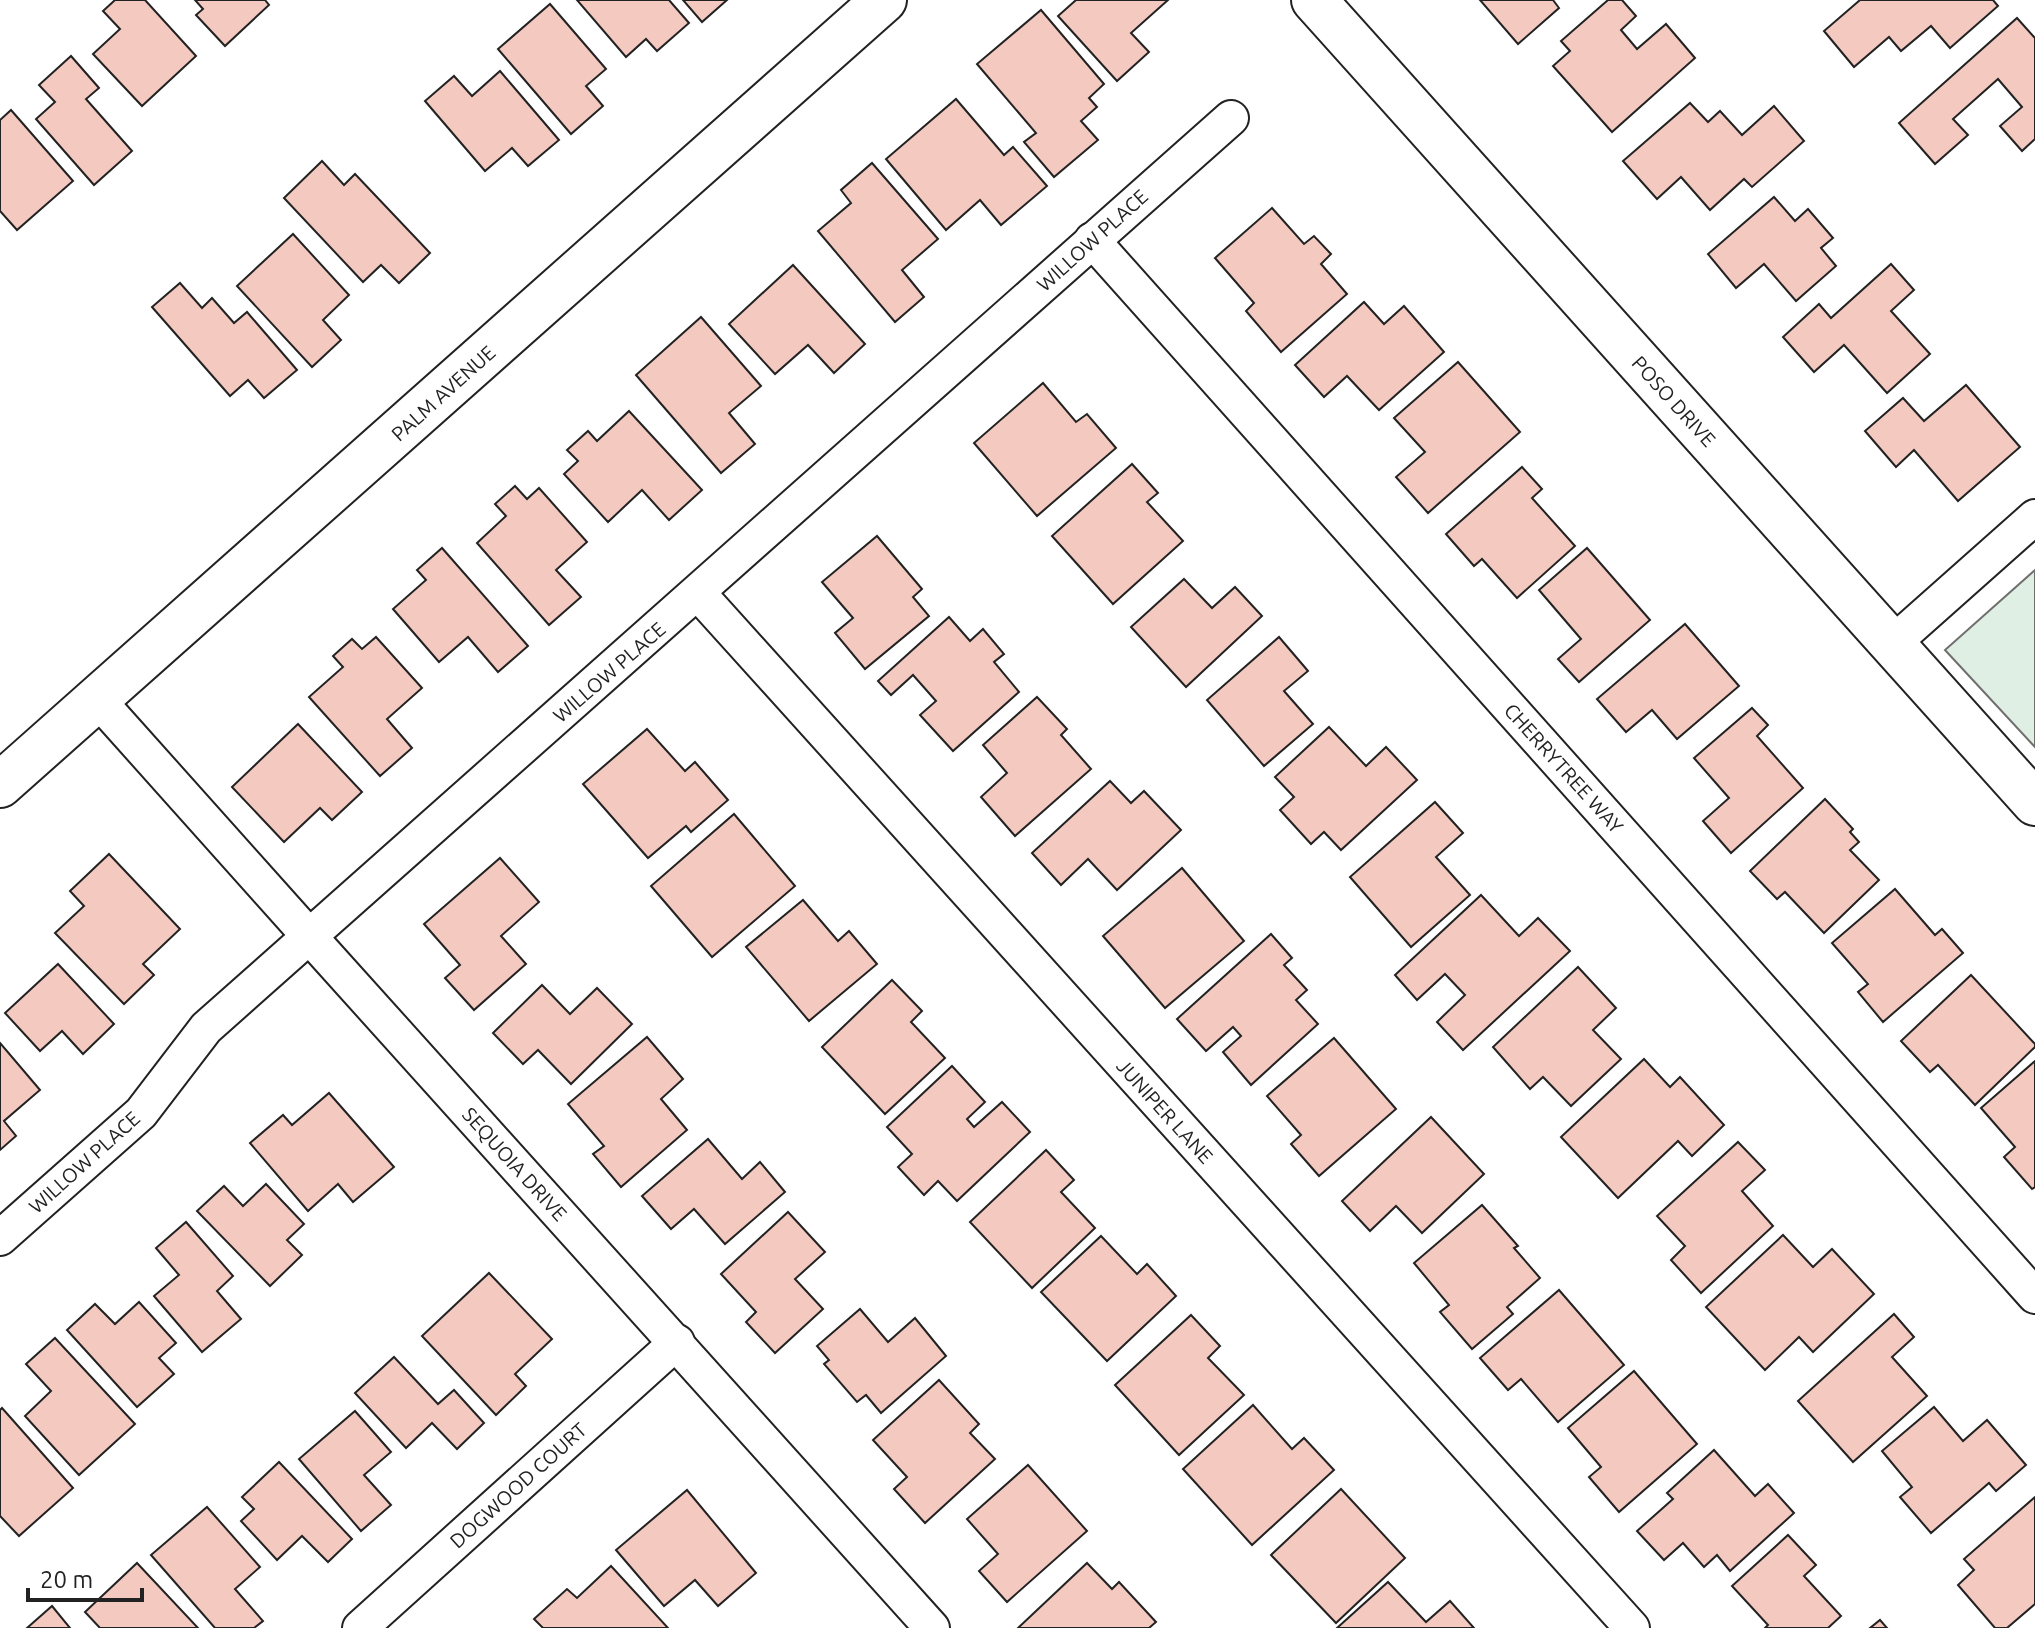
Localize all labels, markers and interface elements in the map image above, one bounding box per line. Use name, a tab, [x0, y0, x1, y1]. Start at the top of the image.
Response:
street label: WILLOW PLACE	[1032, 184, 1152, 296]
street label: PALM AVENUE	[387, 341, 499, 445]
street label: POSO DRIVE	[1627, 351, 1721, 451]
street label: WILLOW PLACE	[548, 617, 670, 727]
street label: CHERRYTREE WAY	[1500, 698, 1628, 838]
street label: JUNIPER LANE	[1112, 1054, 1218, 1168]
street label: SEQUOIA DRIVE	[458, 1103, 572, 1225]
street label: WILLOW PLACE	[24, 1106, 144, 1218]
street label: DOGWOOD COURT	[445, 1418, 591, 1552]
scale bar	[28, 1552, 142, 1602]
text: 20 m	[40, 1566, 93, 1593]

